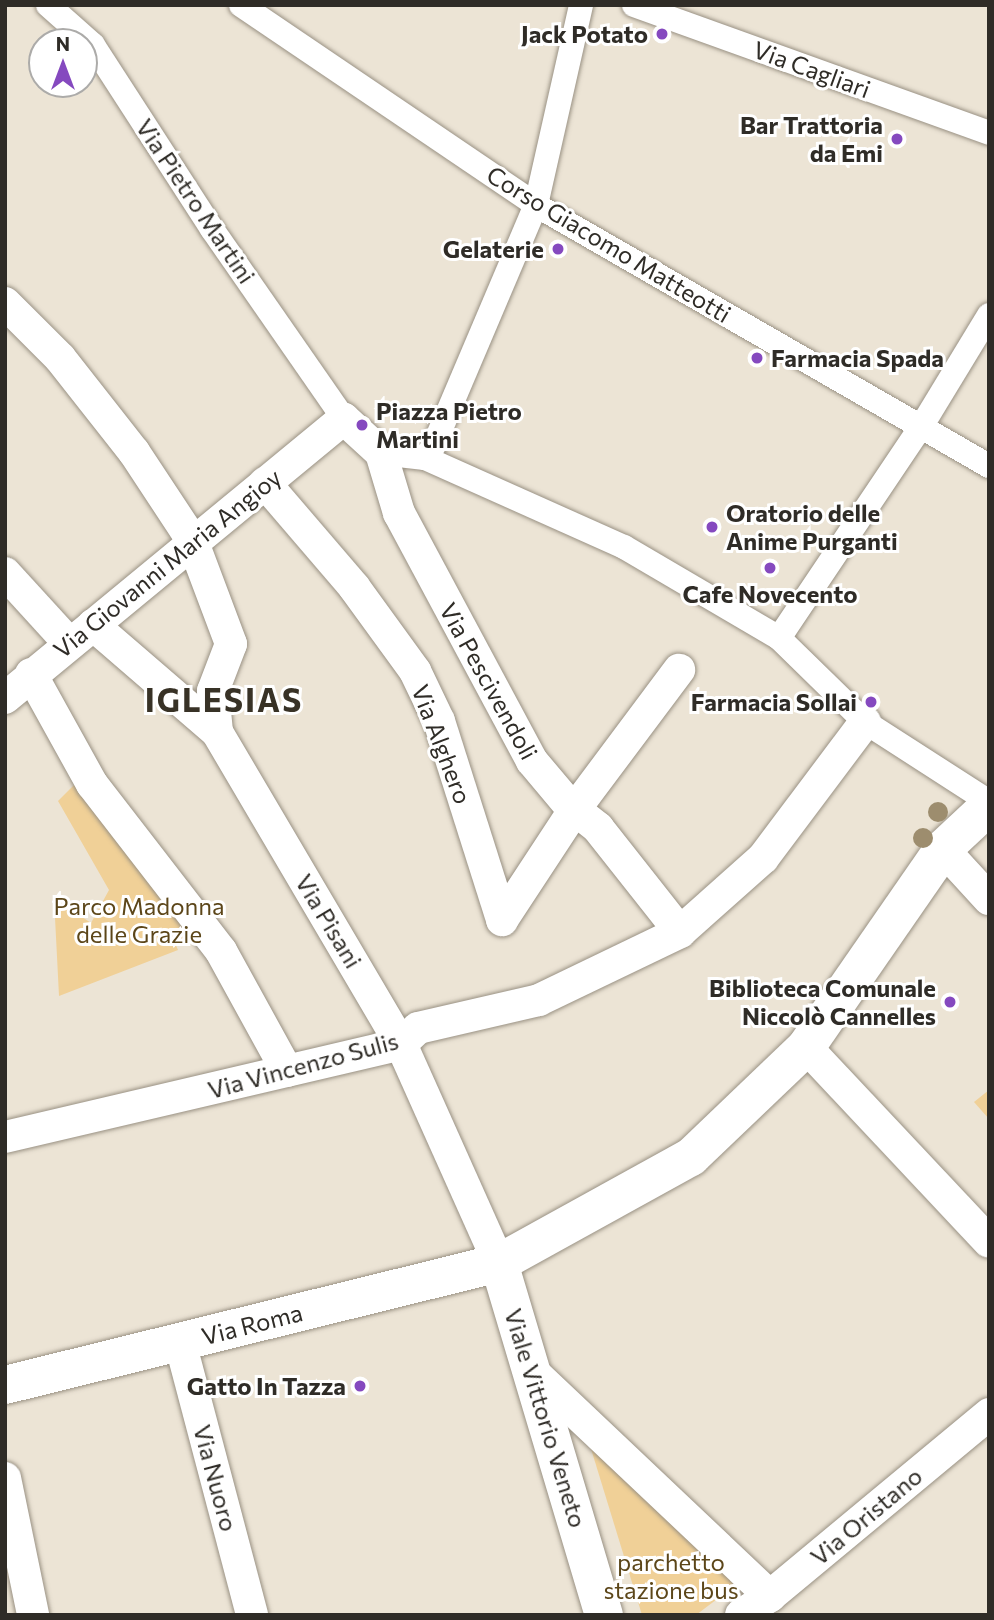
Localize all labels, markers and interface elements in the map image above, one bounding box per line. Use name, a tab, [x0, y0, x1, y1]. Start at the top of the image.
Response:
place label: Jack Potato	[521, 20, 648, 48]
marker: Jack Potato	[654, 26, 670, 42]
north arrow	[28, 28, 98, 98]
text: N	[56, 32, 70, 55]
street label: Via Cagliari	[750, 35, 874, 103]
place label: Bar Trattoria da Emi	[740, 111, 883, 167]
street label: Via Pietro Martini	[130, 113, 262, 289]
marker: Bar Trattoria da Emi	[889, 131, 905, 147]
street label: Corso Giacomo Matteotti	[482, 160, 736, 328]
place label: Gelaterie	[443, 235, 544, 263]
marker: Gelaterie	[550, 241, 566, 257]
place label: Farmacia Spada	[771, 344, 944, 372]
marker: Farmacia Spada	[749, 350, 765, 366]
place label: Piazza Pietro Martini	[376, 397, 522, 453]
marker: Piazza Pietro Martini	[354, 417, 370, 433]
street label: Via Giovanni Maria Angioy	[47, 462, 287, 664]
place label: Oratorio delle Anime Purganti	[726, 499, 898, 555]
marker: Oratorio delle Anime Purganti	[704, 519, 720, 535]
marker: Cafe Novecento	[762, 560, 778, 576]
place label: Cafe Novecento	[682, 580, 858, 608]
street label: Via Pescivendoli	[434, 598, 544, 764]
district label: IGLESIAS	[146, 680, 302, 718]
street label: Via Alghero	[406, 680, 478, 808]
place label: Farmacia Sollai	[691, 688, 857, 716]
marker: Farmacia Sollai	[863, 694, 879, 710]
street label: Via Pisani	[290, 869, 368, 973]
park label: Parco Madonna delle Grazie	[53, 892, 225, 948]
place label: Biblioteca Comunale Niccolò Cannelles	[709, 974, 936, 1030]
marker: Biblioteca Comunale Niccolò Cannelles	[942, 994, 958, 1010]
street label: Via Vincenzo Sulis	[205, 1026, 401, 1104]
street label: Via Roma	[199, 1298, 305, 1350]
street label: Viale Vittorio Veneto	[499, 1305, 593, 1531]
place label: Gatto In Tazza	[187, 1372, 346, 1400]
marker: Gatto In Tazza	[352, 1378, 368, 1394]
street label: Via Nuoro	[188, 1422, 244, 1534]
street label: Via Oristano	[804, 1461, 928, 1571]
park label: parchetto stazione bus	[603, 1548, 739, 1604]

